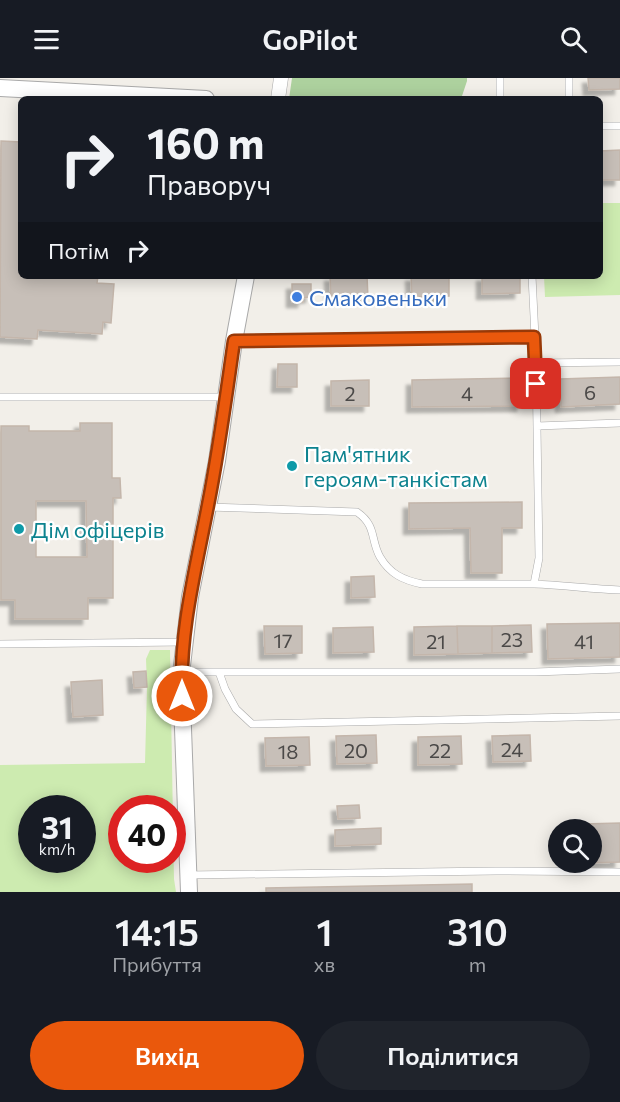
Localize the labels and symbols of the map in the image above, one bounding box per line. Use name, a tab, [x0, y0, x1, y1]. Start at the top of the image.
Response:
place label: Смаковеньки	[309, 284, 447, 311]
marker: Смаковеньки	[290, 290, 304, 304]
pin	[510, 358, 561, 409]
house number: 6	[584, 380, 596, 404]
house number: 2	[344, 381, 356, 405]
house number: 4	[461, 381, 473, 405]
place label: Пам'ятник героям-танкістам	[304, 440, 488, 492]
marker: Пам'ятник героям-танкістам	[285, 459, 299, 473]
place label: Дім офіцерів	[31, 516, 165, 543]
marker: Дім офіцерів	[12, 522, 26, 536]
house number: 23	[501, 627, 523, 651]
house number: 17	[273, 628, 293, 652]
house number: 21	[426, 629, 446, 653]
house number: 41	[574, 629, 594, 653]
position arrow	[150, 664, 214, 728]
house number: 24	[501, 737, 523, 761]
house number: 20	[344, 738, 368, 762]
house number: 22	[429, 738, 451, 762]
house number: 18	[278, 739, 298, 763]
speed limit sign: 40	[108, 795, 186, 873]

